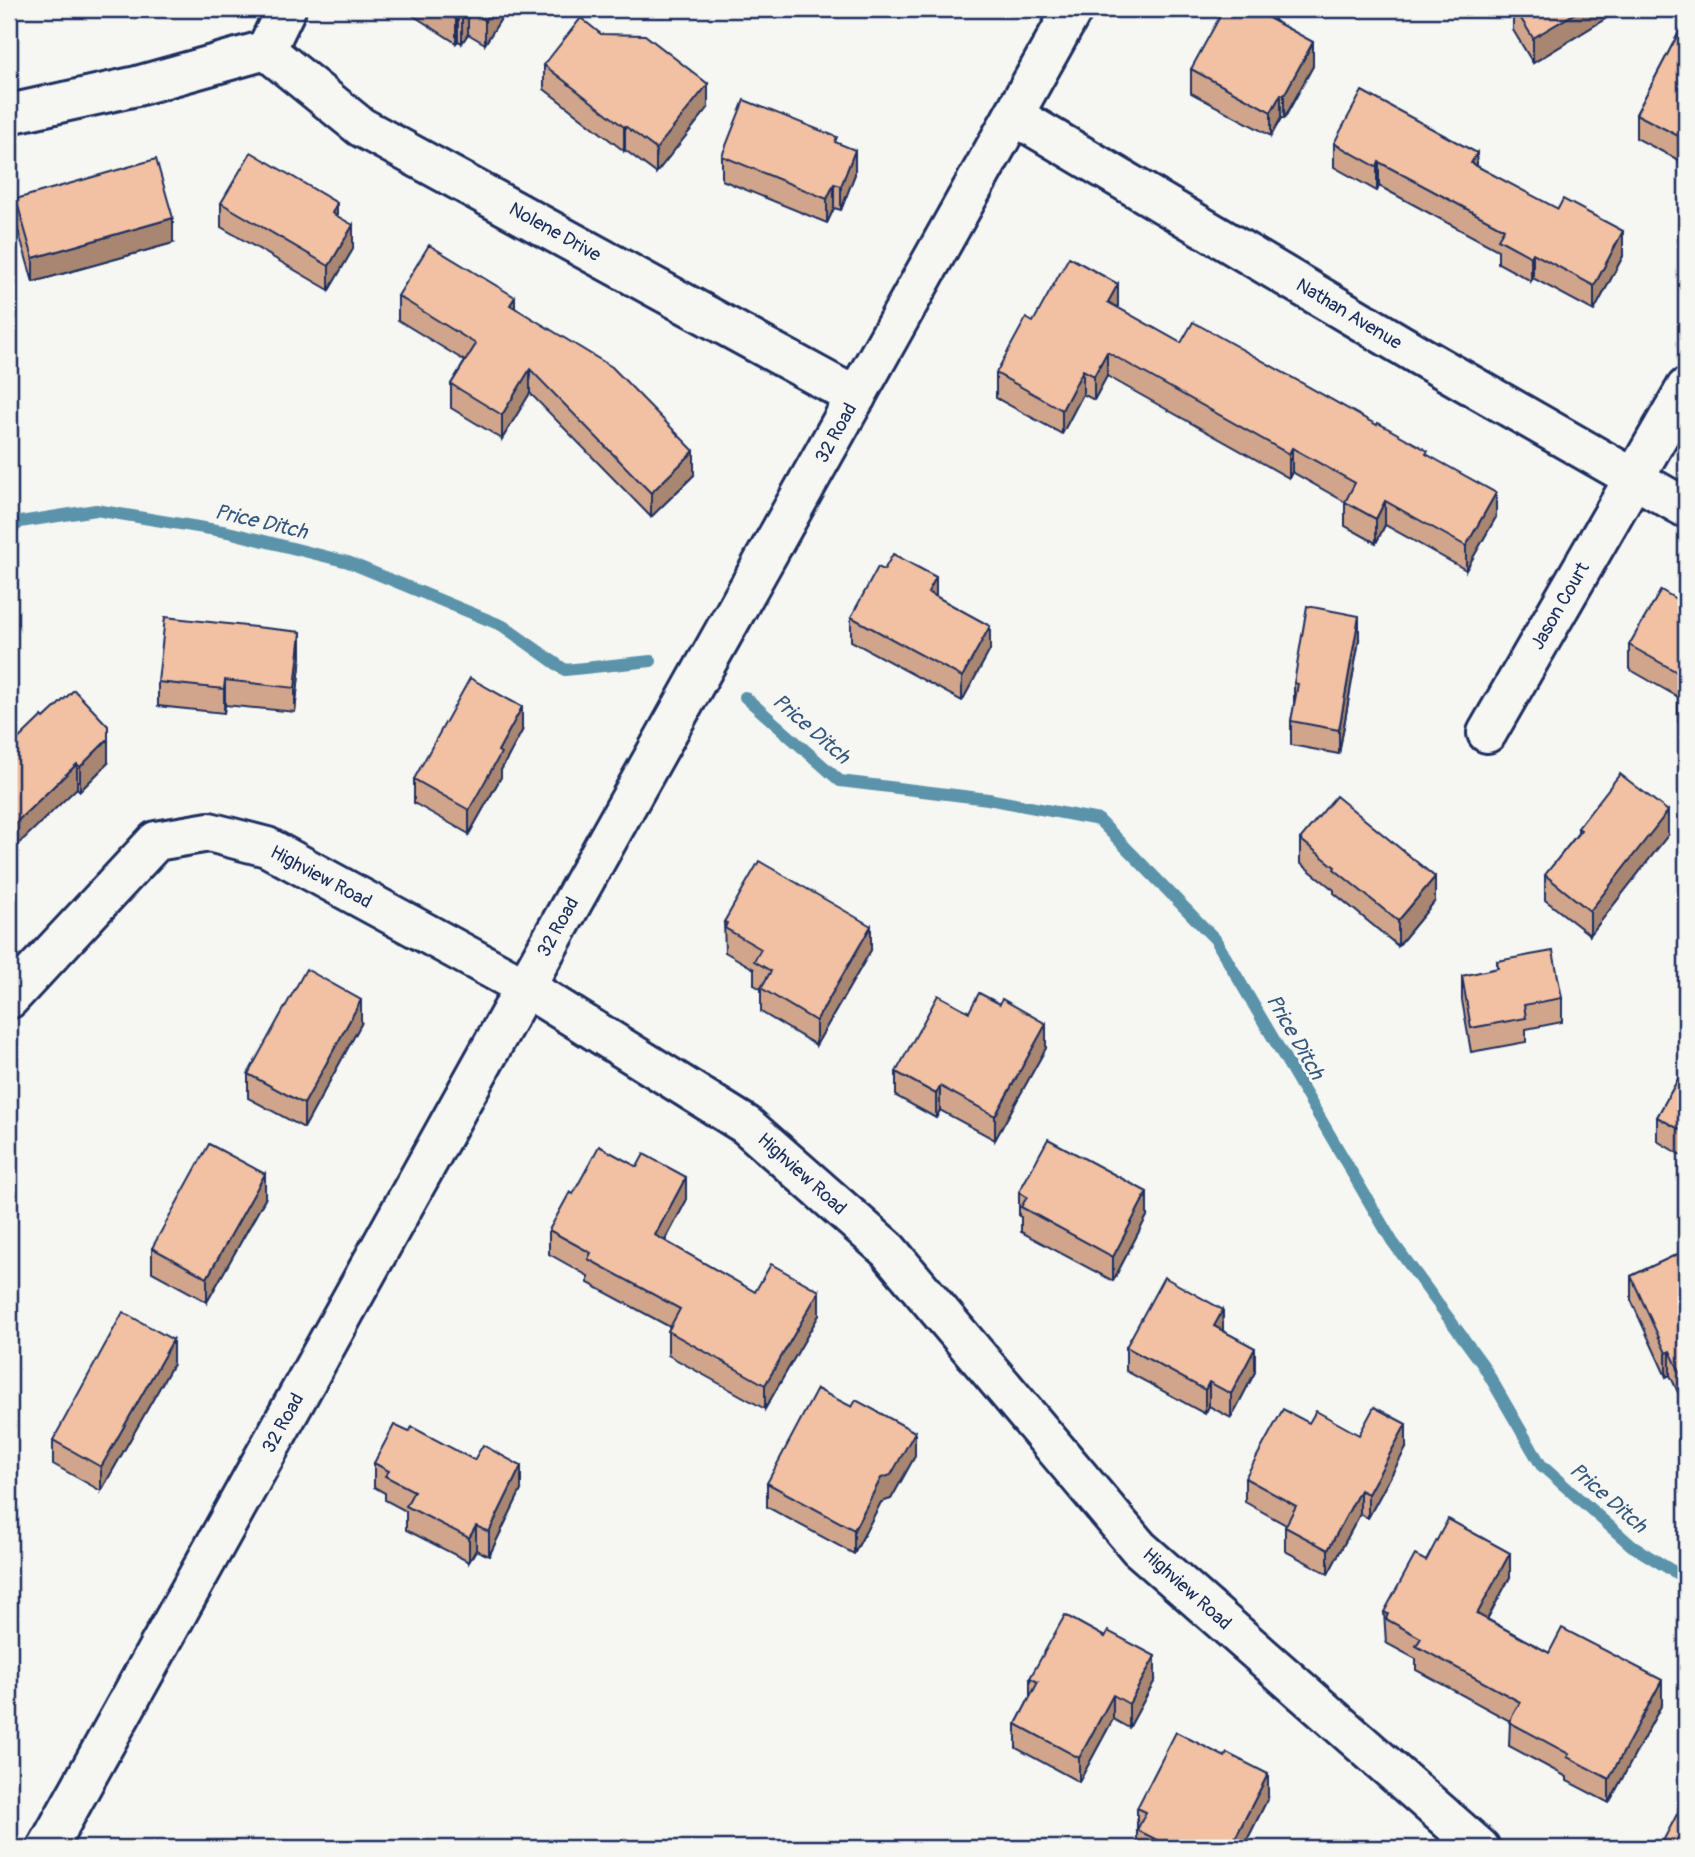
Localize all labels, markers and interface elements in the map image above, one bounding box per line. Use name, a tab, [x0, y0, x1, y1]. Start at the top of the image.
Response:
street label: Nolene Drive	[505, 197, 606, 267]
street label: Nathan Avenue	[1292, 273, 1407, 355]
street label: 32 Road	[810, 399, 862, 467]
water label: Price Ditch	[212, 498, 311, 546]
street label: Jason Court	[1525, 558, 1595, 654]
water label: Price Ditch	[767, 688, 856, 771]
street label: Highview Road	[266, 840, 376, 914]
street label: 32 Road	[532, 893, 584, 961]
water label: Price Ditch	[1260, 990, 1331, 1085]
street label: Highview Road	[752, 1128, 852, 1220]
street label: 32 Road	[257, 1389, 309, 1457]
water label: Price Ditch	[1564, 1457, 1653, 1540]
street label: Highview Road	[1137, 1543, 1237, 1635]

